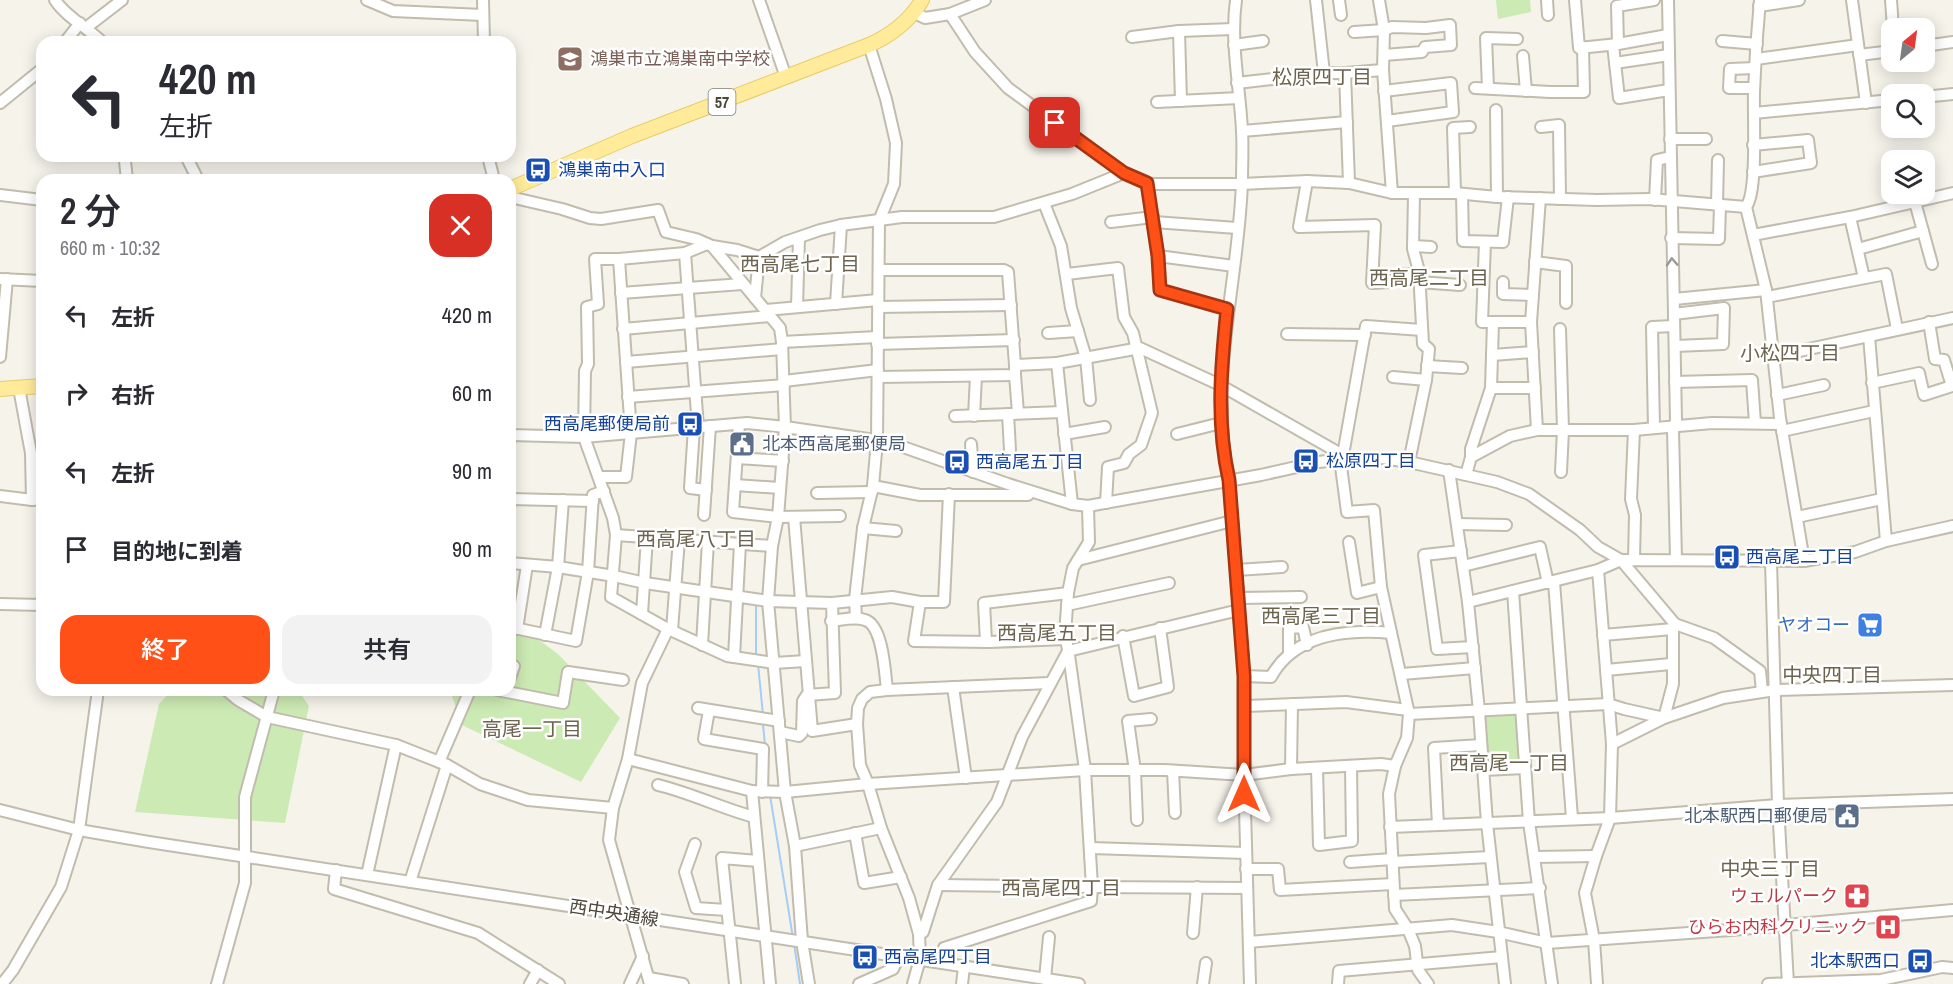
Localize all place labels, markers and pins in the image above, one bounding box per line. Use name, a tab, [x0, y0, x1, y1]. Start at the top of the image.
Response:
school or university icon: 鴻巣市立鴻巣南中学校	[555, 44, 585, 74]
place label: 鴻巣市立鴻巣南中学校	[590, 46, 770, 71]
pin	[1029, 97, 1080, 148]
bus stop icon: 鴻巣南中入口	[523, 155, 553, 185]
place label: 鴻巣南中入口	[558, 157, 666, 182]
bus stop icon: 西高尾郵便局前	[675, 409, 705, 439]
place label: 西高尾郵便局前	[544, 411, 670, 436]
public building icon: 北本西高尾郵便局	[727, 429, 757, 459]
place label: 北本西高尾郵便局	[762, 431, 906, 456]
bus stop icon: 松原四丁目	[1291, 446, 1321, 476]
bus stop icon: 西高尾五丁目	[942, 447, 972, 477]
place label: 松原四丁目	[1326, 448, 1416, 473]
place label: 西高尾五丁目	[976, 449, 1084, 474]
bus stop icon: 西高尾二丁目	[1712, 542, 1742, 572]
place label: 西高尾二丁目	[1746, 544, 1854, 569]
supermarket icon: ヤオコー	[1855, 610, 1885, 640]
place label: ヤオコー	[1778, 612, 1850, 637]
public building icon: 北本駅西口郵便局	[1832, 801, 1862, 831]
place label: 北本駅西口郵便局	[1684, 803, 1828, 828]
pharmacy icon: ウェルパーク	[1842, 881, 1872, 911]
place label: ウェルパーク	[1730, 883, 1838, 908]
hospital icon: ひらお内科クリニック	[1873, 912, 1903, 942]
place label: ひらお内科クリニック	[1688, 914, 1868, 939]
bus stop icon: 西高尾四丁目	[850, 942, 880, 972]
place label: 西高尾四丁目	[884, 944, 992, 969]
bus stop icon: 北本駅西口	[1905, 946, 1935, 976]
place label: 北本駅西口	[1810, 948, 1900, 973]

